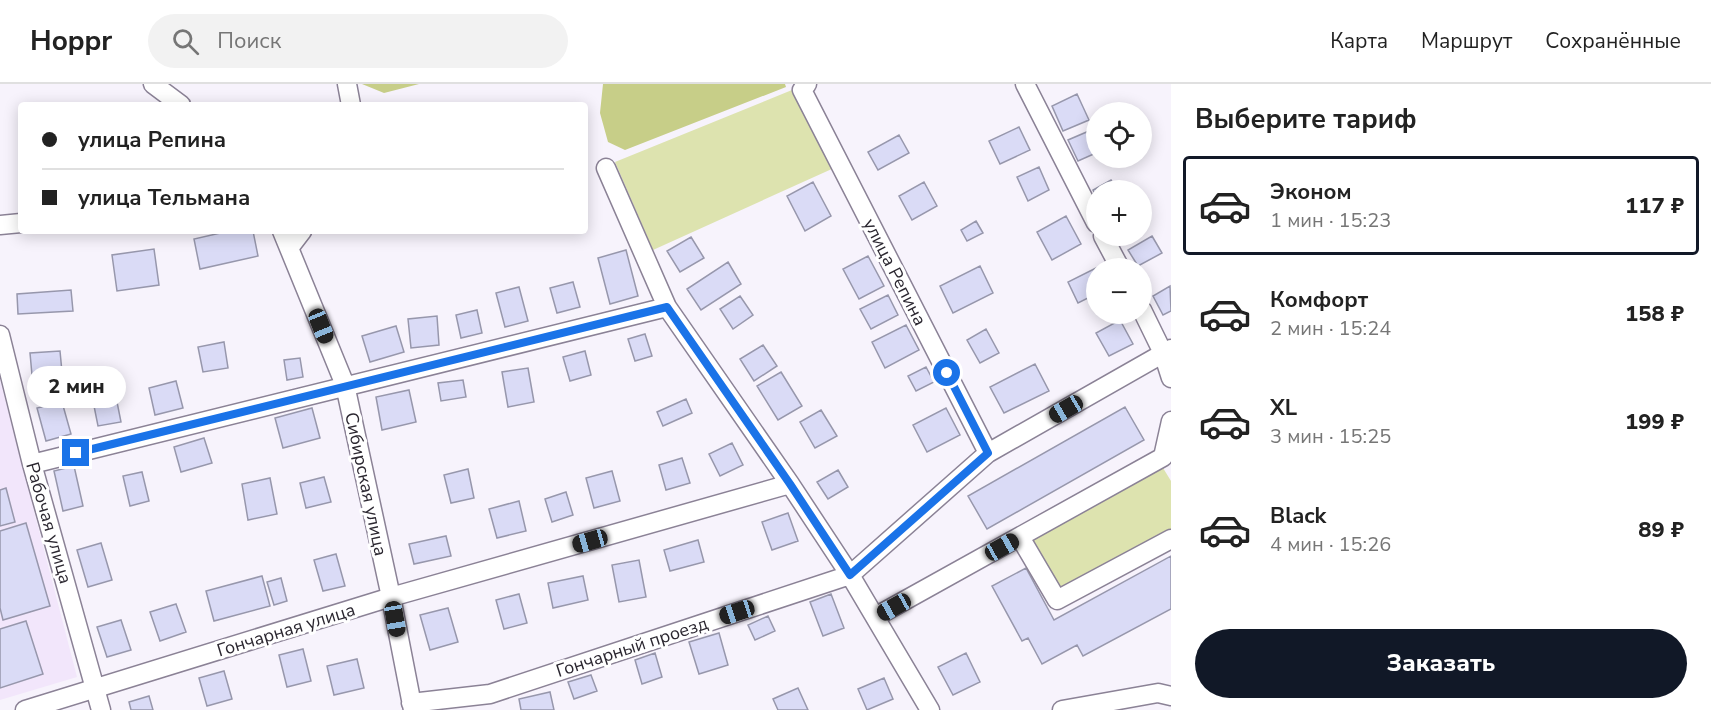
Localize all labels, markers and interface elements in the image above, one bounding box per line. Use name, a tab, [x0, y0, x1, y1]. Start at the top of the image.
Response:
search box	[148, 14, 568, 68]
text: Hoppr	[30, 22, 112, 60]
icon: search	[169, 25, 202, 58]
text: Поиск	[217, 26, 281, 56]
text: Карта	[1330, 27, 1388, 55]
text: Маршрут	[1421, 27, 1512, 55]
text: Сохранённые	[1545, 27, 1681, 55]
text: Выберите тариф	[1195, 101, 1417, 138]
map controls	[1086, 102, 1152, 324]
button: locate	[1086, 102, 1152, 168]
text: улица Репина	[78, 125, 226, 155]
text: Эконом	[1270, 177, 1352, 207]
icon: car	[1198, 179, 1252, 233]
button: +	[1086, 180, 1152, 246]
text: улица Тельмана	[78, 183, 250, 213]
text: 117 ₽	[1625, 191, 1684, 221]
text: 1 мин · 15:23	[1270, 207, 1391, 234]
street label: улица Репина	[858, 214, 932, 330]
button: −	[1086, 258, 1152, 324]
text: Комфорт	[1270, 285, 1368, 315]
icon: car	[1198, 287, 1252, 341]
text: 158 ₽	[1625, 299, 1684, 329]
car	[306, 306, 336, 346]
text: 2 мин · 15:24	[1270, 315, 1391, 342]
route start	[933, 359, 960, 386]
callout: 2 мин	[26, 366, 125, 408]
text: 2 мин	[48, 373, 105, 400]
car	[1046, 392, 1086, 426]
text: XL	[1270, 393, 1297, 423]
icon: car	[1198, 395, 1252, 449]
text: 199 ₽	[1625, 407, 1684, 437]
street label: Сибирская улица	[339, 410, 393, 558]
text: 3 мин · 15:25	[1270, 423, 1391, 450]
route end	[62, 439, 89, 466]
street label: Рабочая улица	[20, 459, 78, 587]
text: Black	[1270, 501, 1326, 531]
icon: car	[1198, 503, 1252, 557]
text: 89 ₽	[1638, 515, 1684, 545]
car	[570, 527, 610, 555]
car	[982, 530, 1022, 564]
text: 4 мин · 15:26	[1270, 531, 1391, 558]
car	[874, 590, 914, 624]
street label: Гончарная улица	[214, 598, 358, 662]
car	[717, 598, 757, 626]
car	[383, 600, 407, 638]
street label: Гончарный проезд	[553, 611, 711, 683]
button: Заказать	[1195, 629, 1687, 698]

